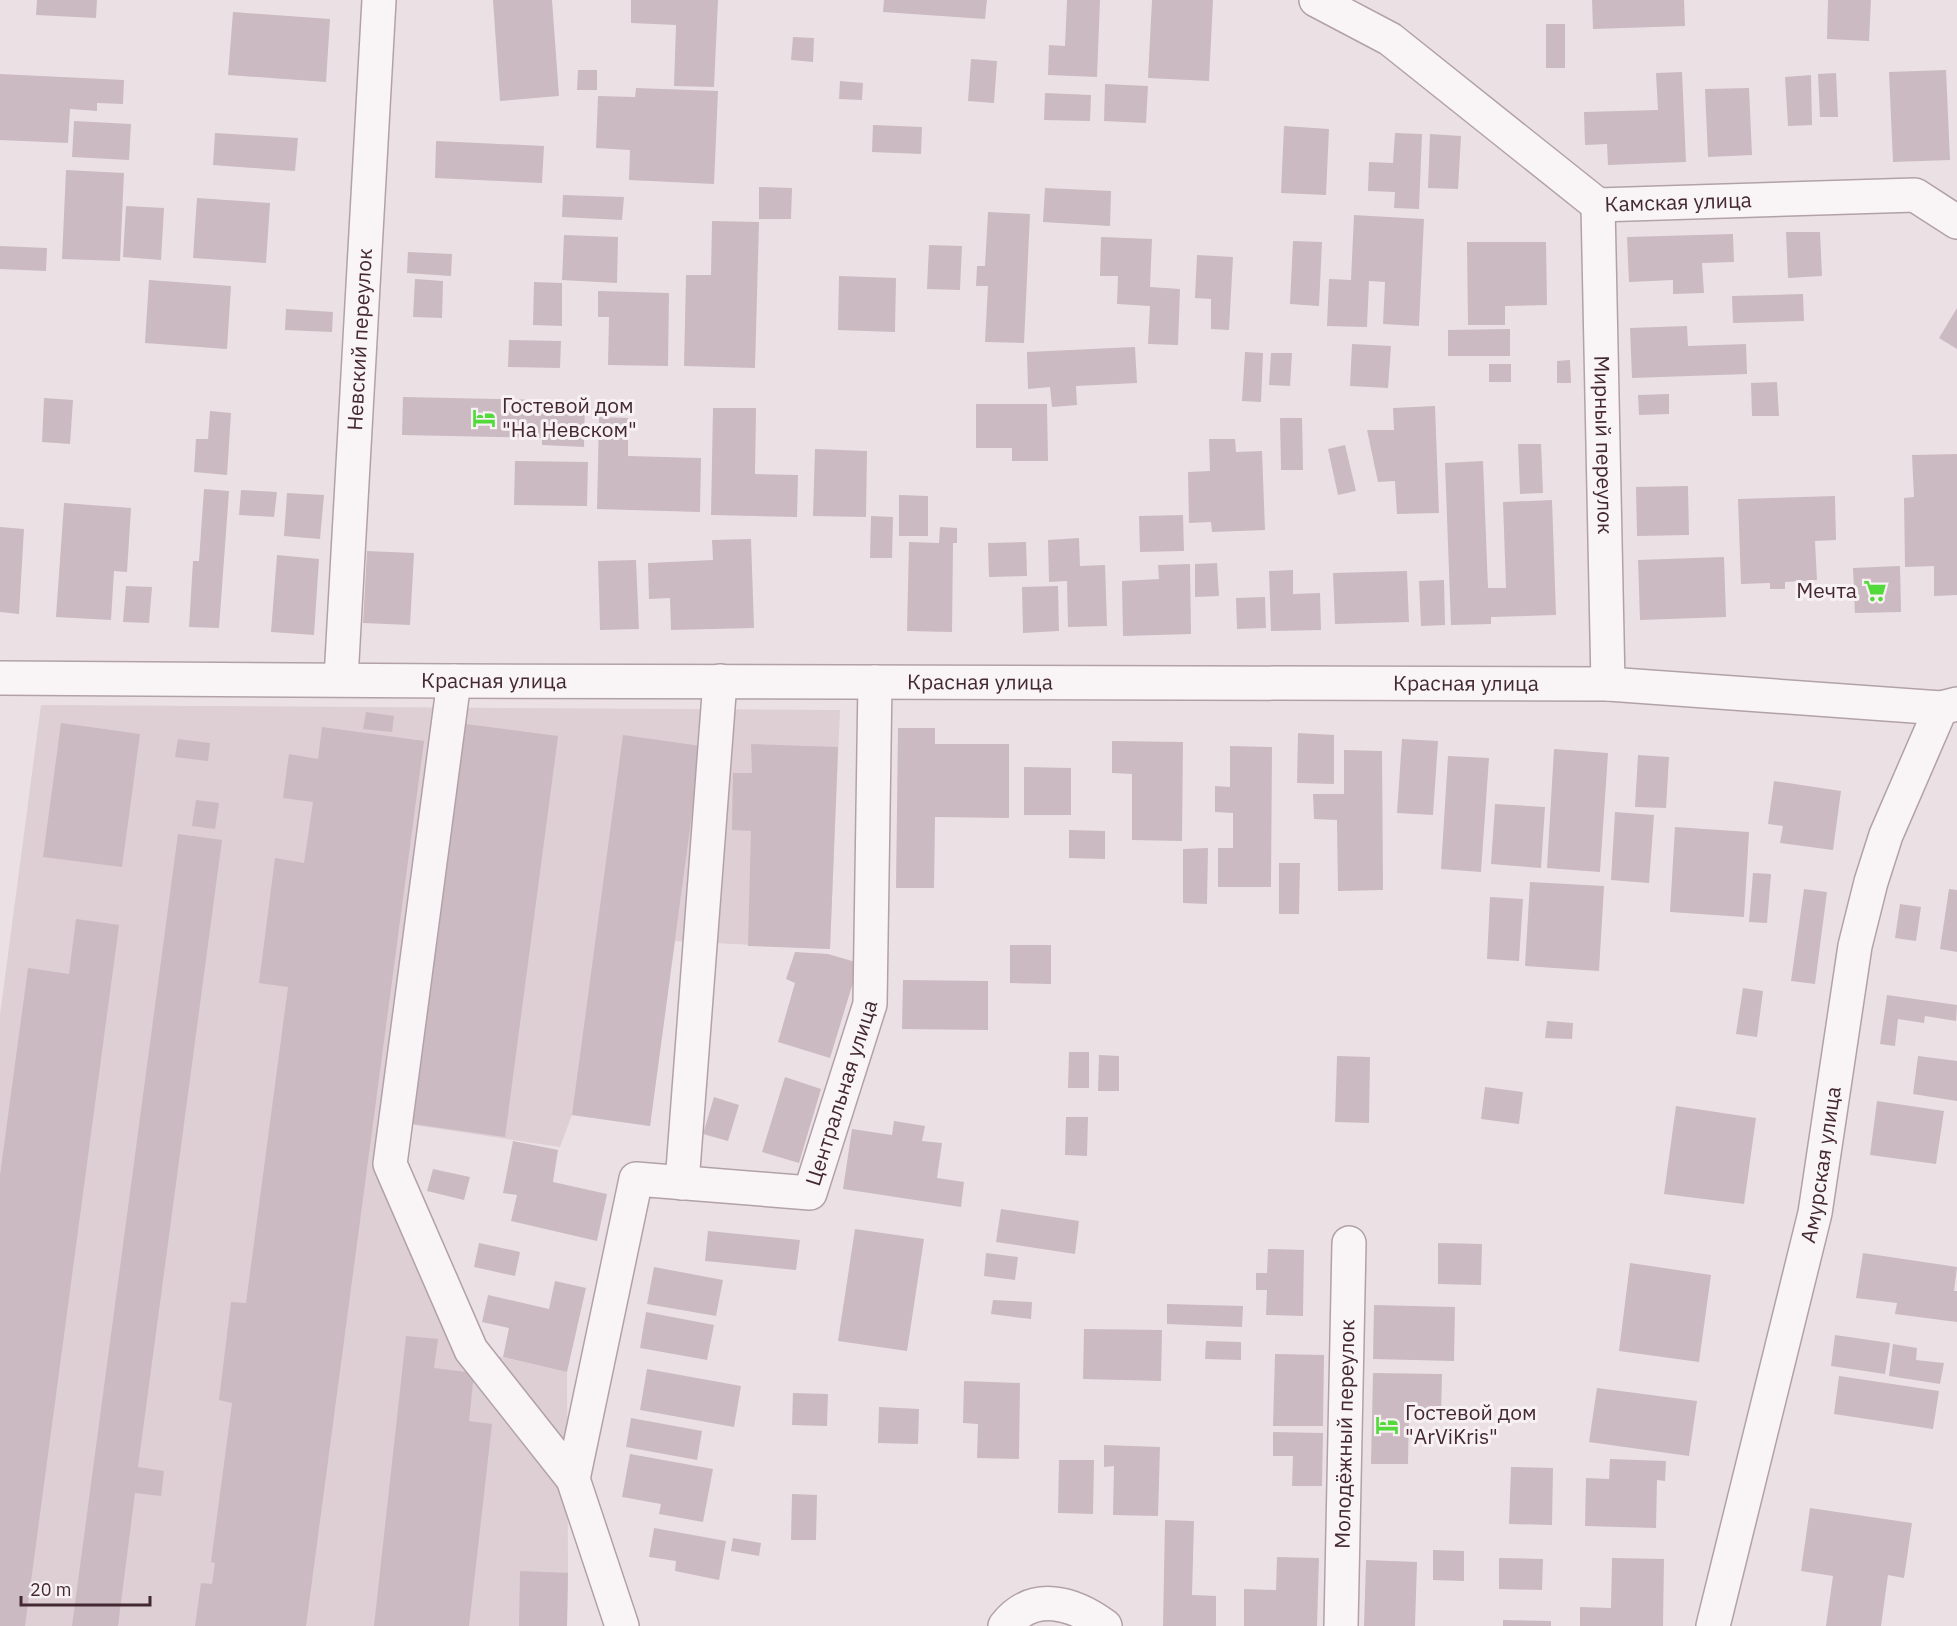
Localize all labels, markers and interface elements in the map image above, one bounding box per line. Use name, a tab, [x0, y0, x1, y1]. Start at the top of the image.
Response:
street label: Камская улица	[1604, 185, 1752, 218]
street label: Невский переулок	[340, 248, 378, 431]
street label: Мирный переулок	[1588, 355, 1620, 535]
place label: Гостевой дом "На Невском"	[502, 391, 637, 443]
hotel icon: Гостевой дом "На Невском"	[471, 405, 497, 431]
place label: Мечта	[1796, 576, 1857, 604]
supermarket icon: Мечта	[1862, 578, 1888, 604]
street label: Красная улица	[421, 666, 567, 694]
street label: Красная улица	[907, 667, 1053, 696]
street label: Красная улица	[1393, 668, 1539, 697]
street label: Центральная улица	[798, 996, 883, 1189]
street label: Амурская улица	[1793, 1084, 1847, 1246]
street label: Молодёжный переулок	[1328, 1319, 1360, 1549]
place label: Гостевой дом "ArViKris"	[1405, 1398, 1537, 1450]
hotel icon: Гостевой дом "ArViKris"	[1374, 1412, 1400, 1438]
scale bar	[21, 1569, 150, 1607]
text: 20 m	[30, 1578, 72, 1601]

